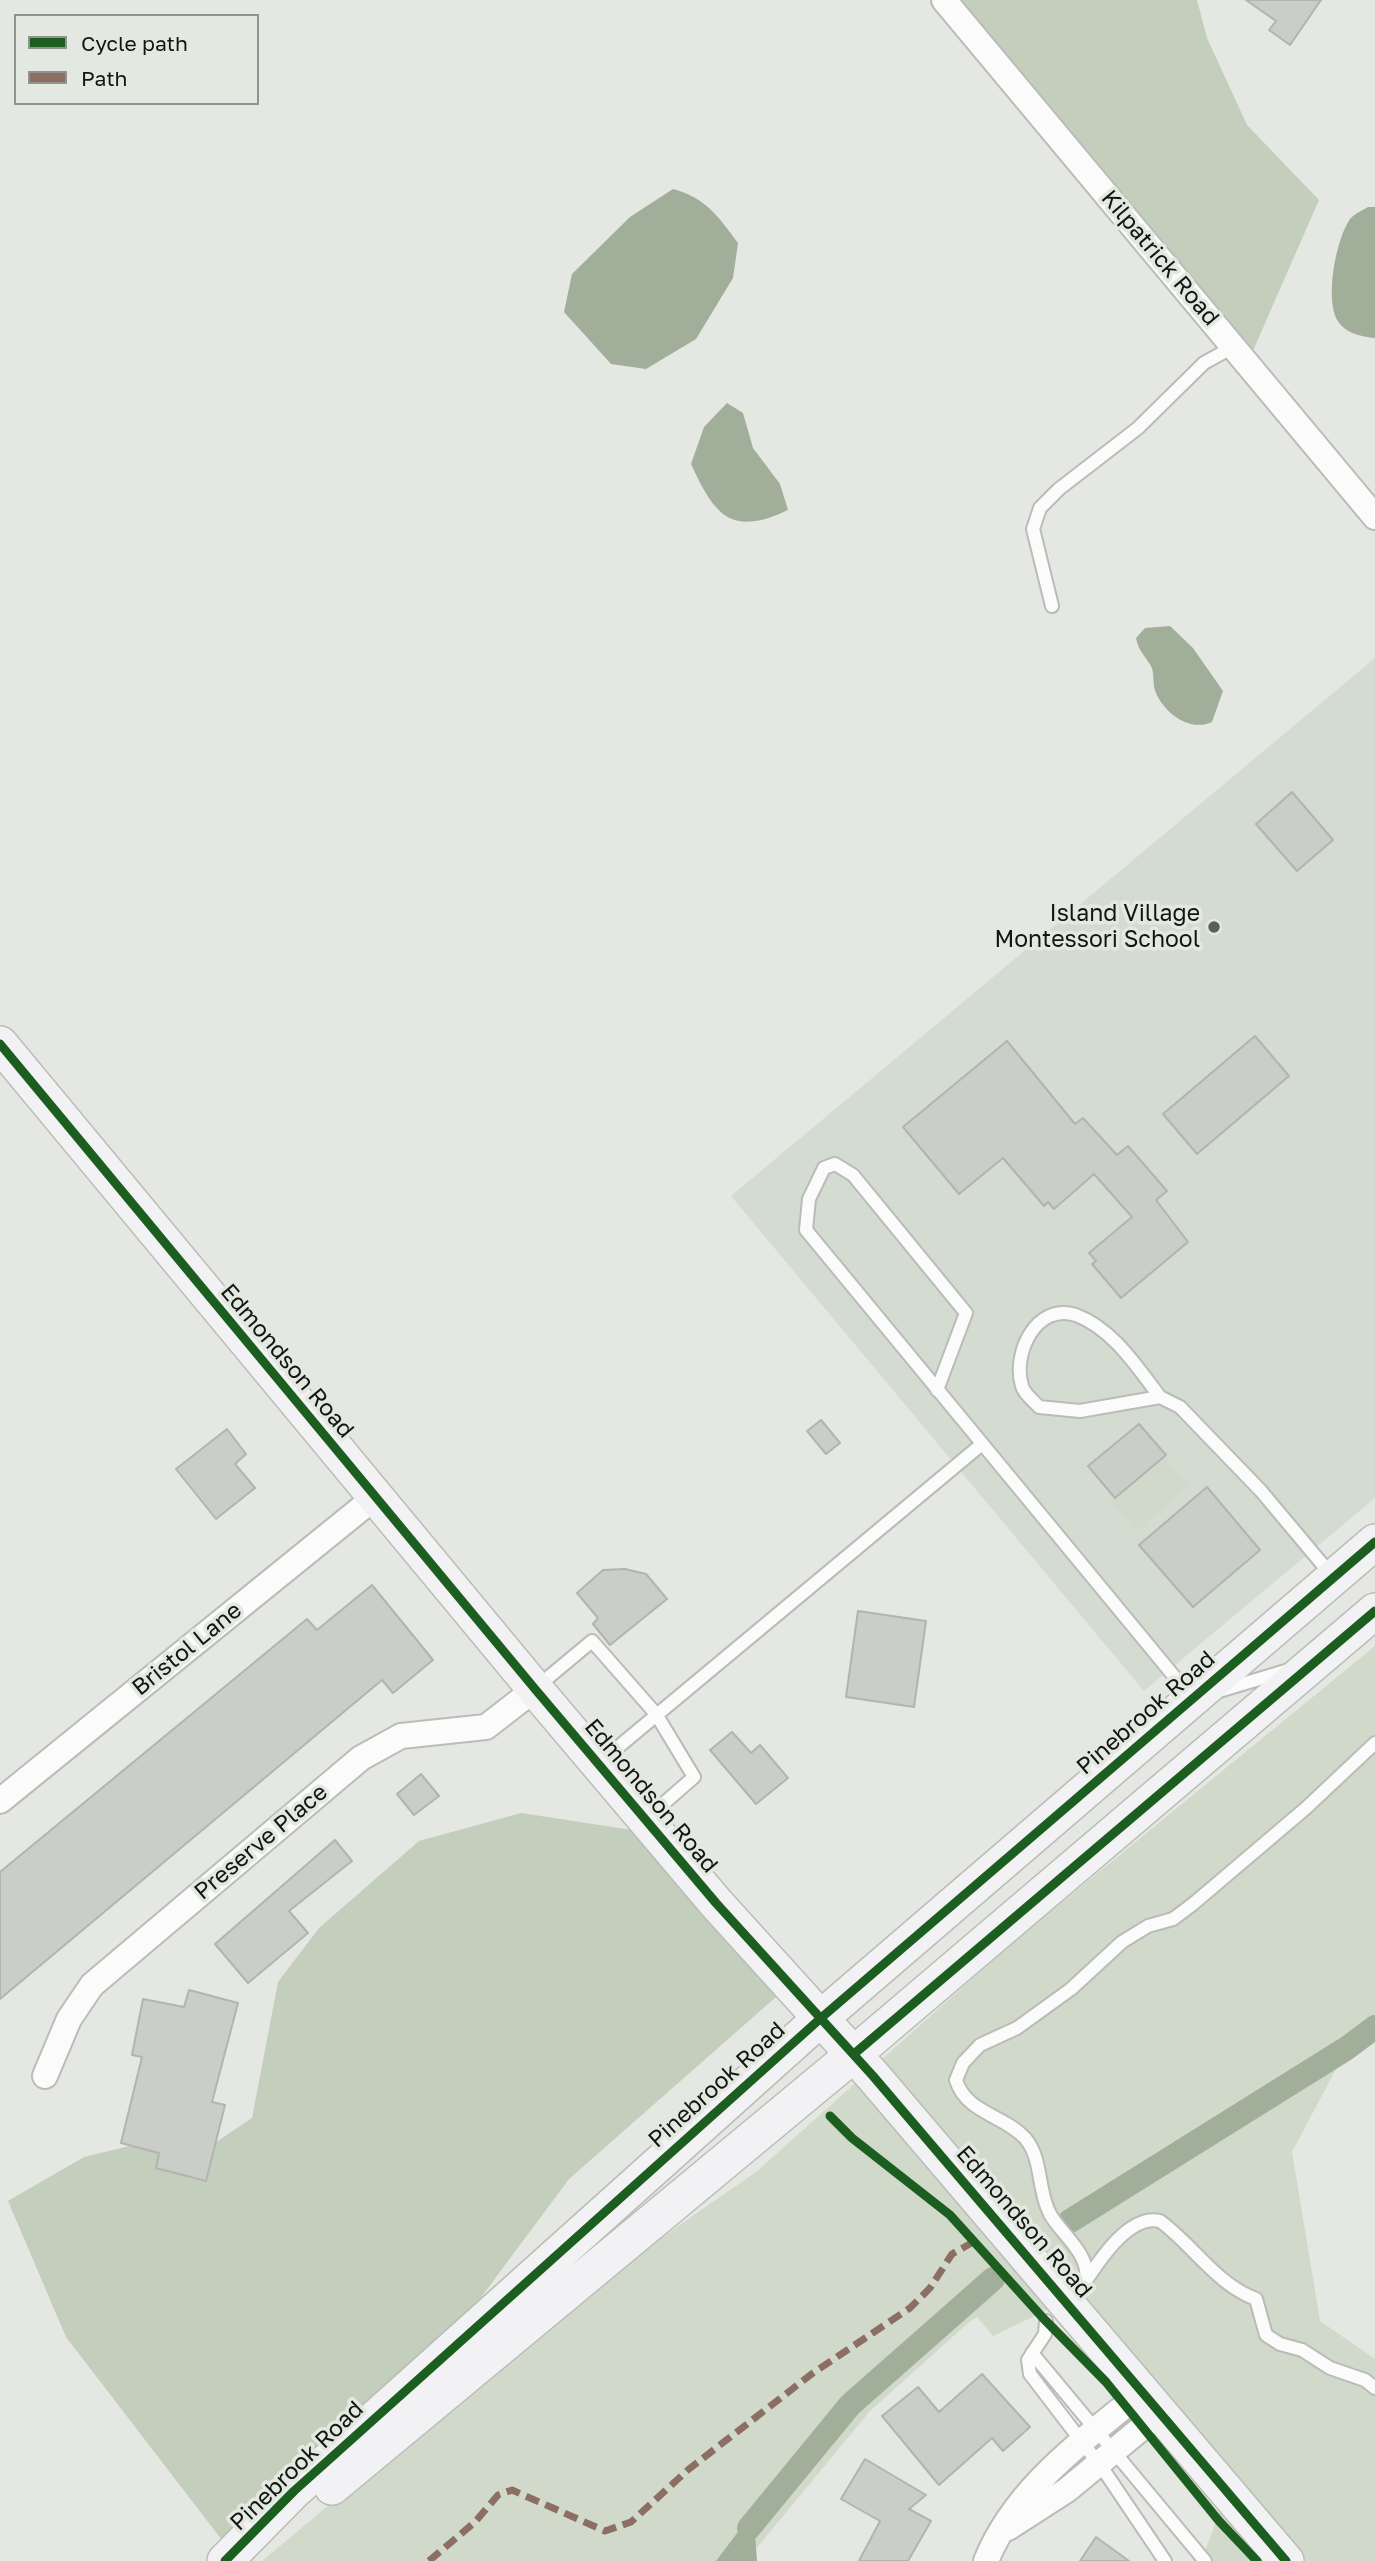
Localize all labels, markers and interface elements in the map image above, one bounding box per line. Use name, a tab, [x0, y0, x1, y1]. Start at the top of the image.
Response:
legend	[14, 14, 259, 105]
text: Cycle path	[81, 30, 188, 56]
text: Path	[81, 65, 128, 91]
street label: Kilpatrick Road	[1095, 185, 1225, 331]
place label: Island Village Montessori School	[995, 900, 1200, 954]
marker: Island Village Montessori School	[1206, 919, 1222, 935]
street label: Edmondson Road	[215, 1278, 359, 1444]
street label: Bristol Lane	[127, 1597, 247, 1701]
street label: Pinebrook Road	[1071, 1645, 1221, 1781]
street label: Edmondson Road	[579, 1713, 723, 1879]
street label: Preserve Place	[189, 1778, 333, 1906]
street label: Pinebrook Road	[643, 2016, 791, 2154]
street label: Edmondson Road	[950, 2140, 1098, 2304]
street label: Pinebrook Road	[225, 2396, 369, 2536]

